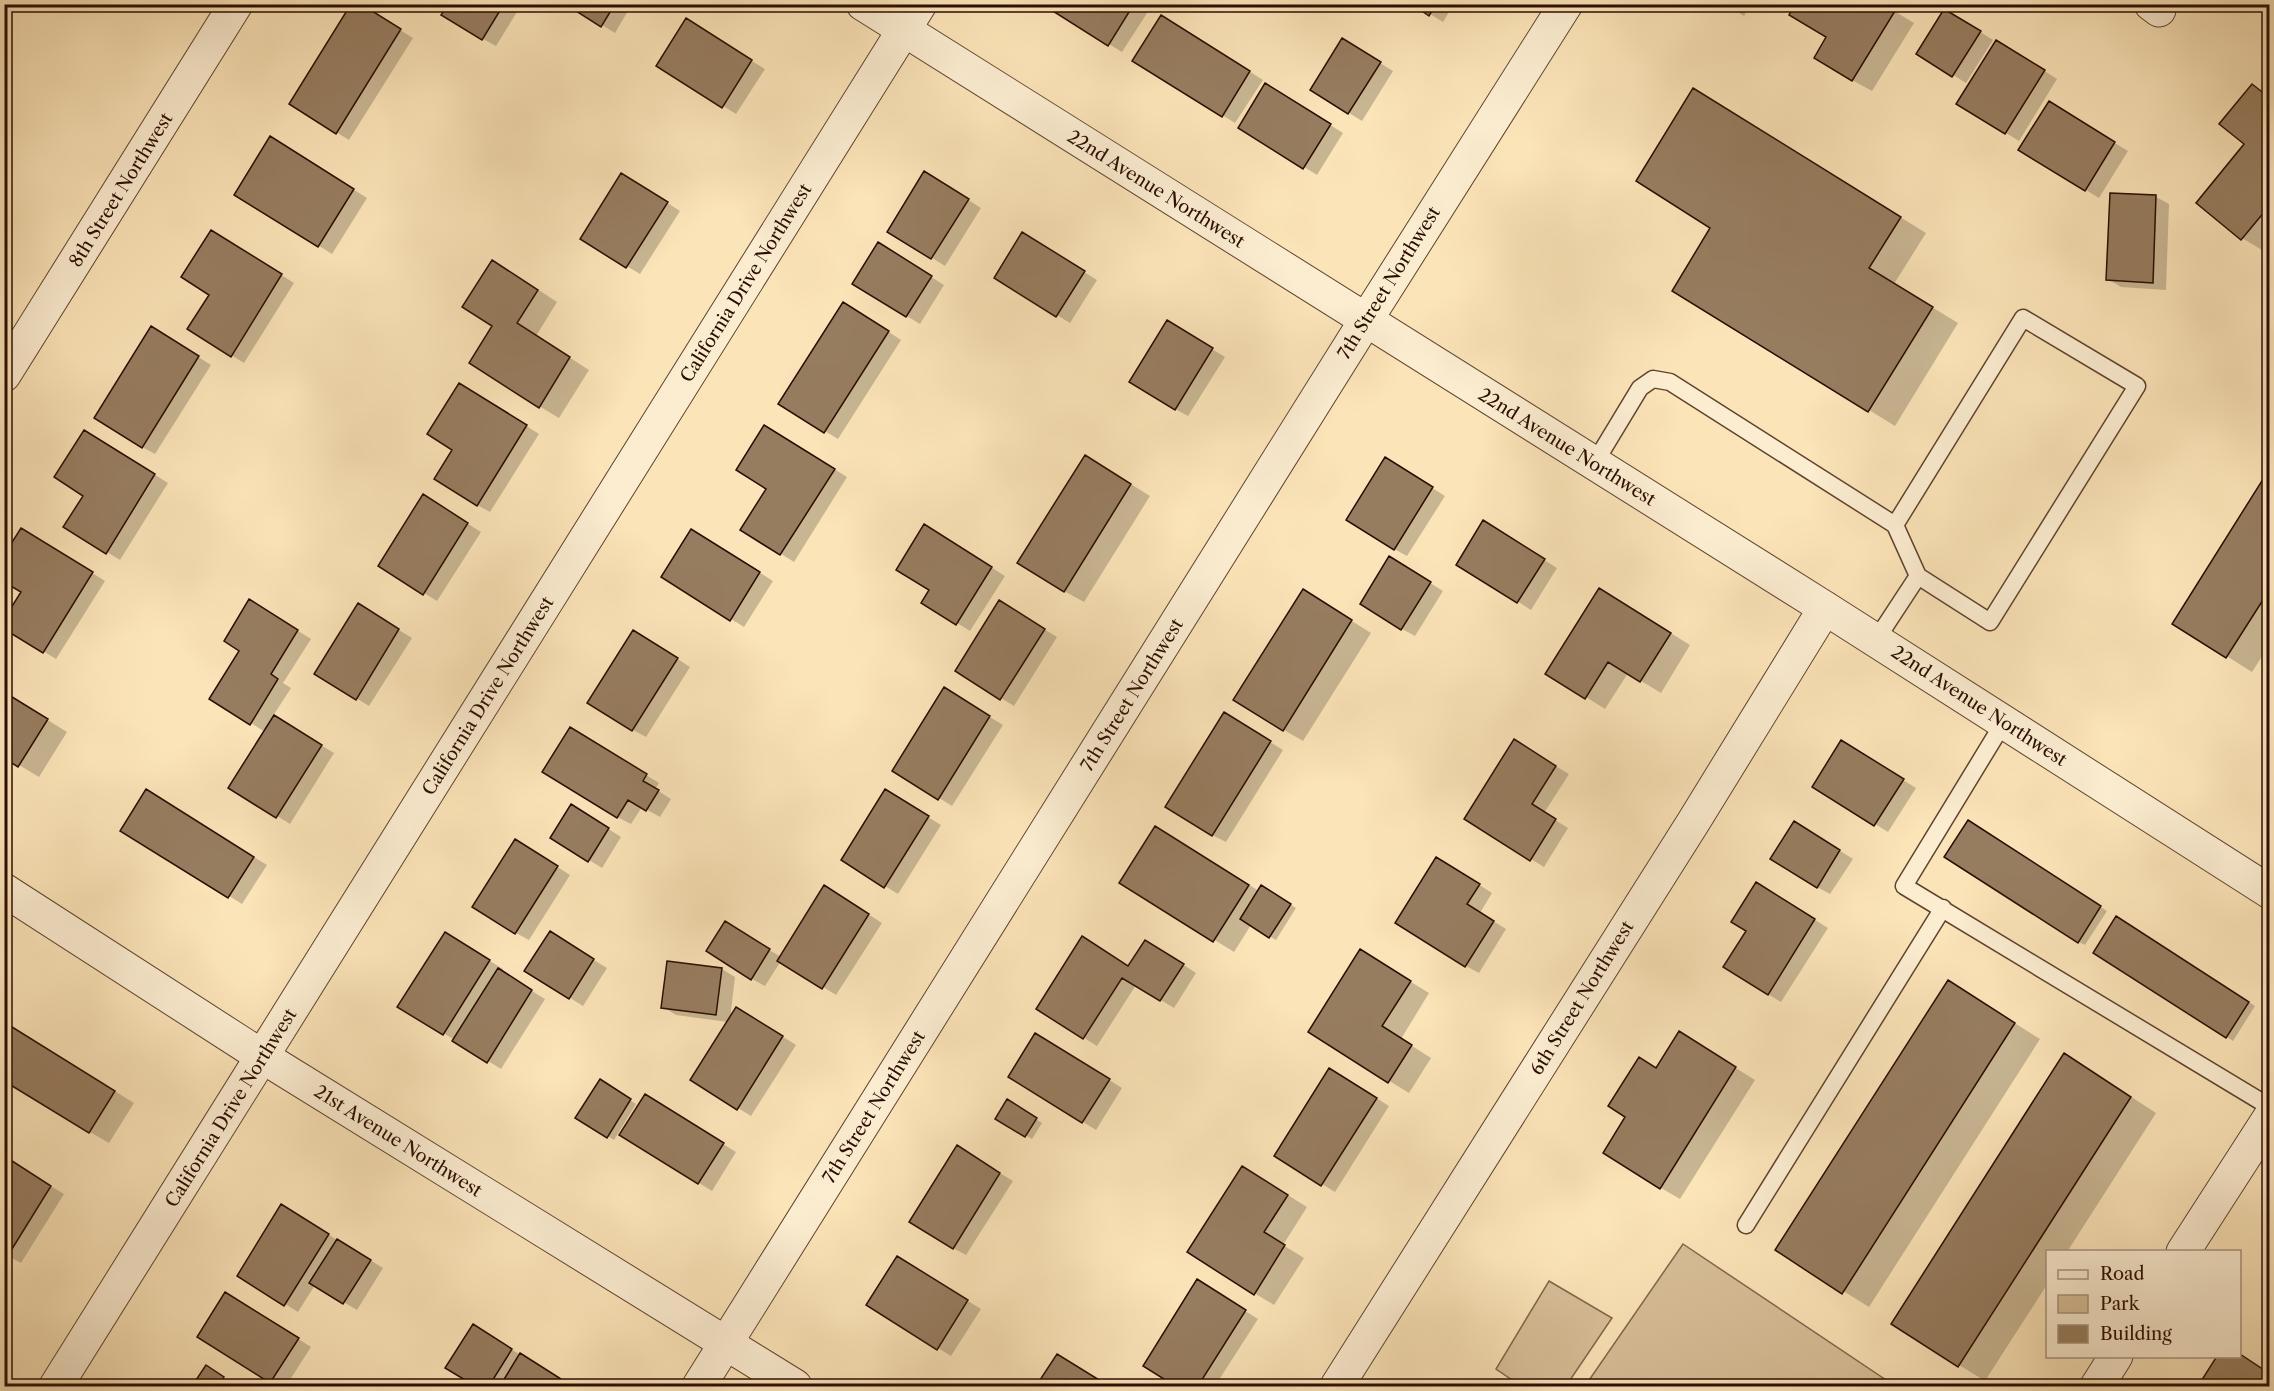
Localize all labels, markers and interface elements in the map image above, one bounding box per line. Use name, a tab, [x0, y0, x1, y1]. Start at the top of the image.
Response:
street label: 8th Street Northwest	[65, 108, 178, 271]
street label: 22nd Avenue Northwest	[1063, 125, 1249, 253]
street label: California Drive Northwest	[676, 179, 817, 386]
street label: 7th Street Northwest	[1333, 202, 1445, 363]
street label: 22nd Avenue Northwest	[1474, 383, 1660, 511]
street label: California Drive Northwest	[418, 592, 559, 799]
street label: 7th Street Northwest	[1076, 614, 1188, 775]
street label: 22nd Avenue Northwest	[1887, 641, 2071, 771]
street label: 6th Street Northwest	[1526, 916, 1639, 1079]
street label: California Drive Northwest	[161, 1004, 302, 1211]
street label: 7th Street Northwest	[818, 1026, 930, 1187]
street label: 21st Avenue Northwest	[310, 1080, 486, 1202]
legend	[2046, 1250, 2241, 1358]
text: Road	[2100, 1263, 2145, 1285]
text: Park	[2100, 1293, 2141, 1315]
text: Building	[2100, 1323, 2172, 1345]

